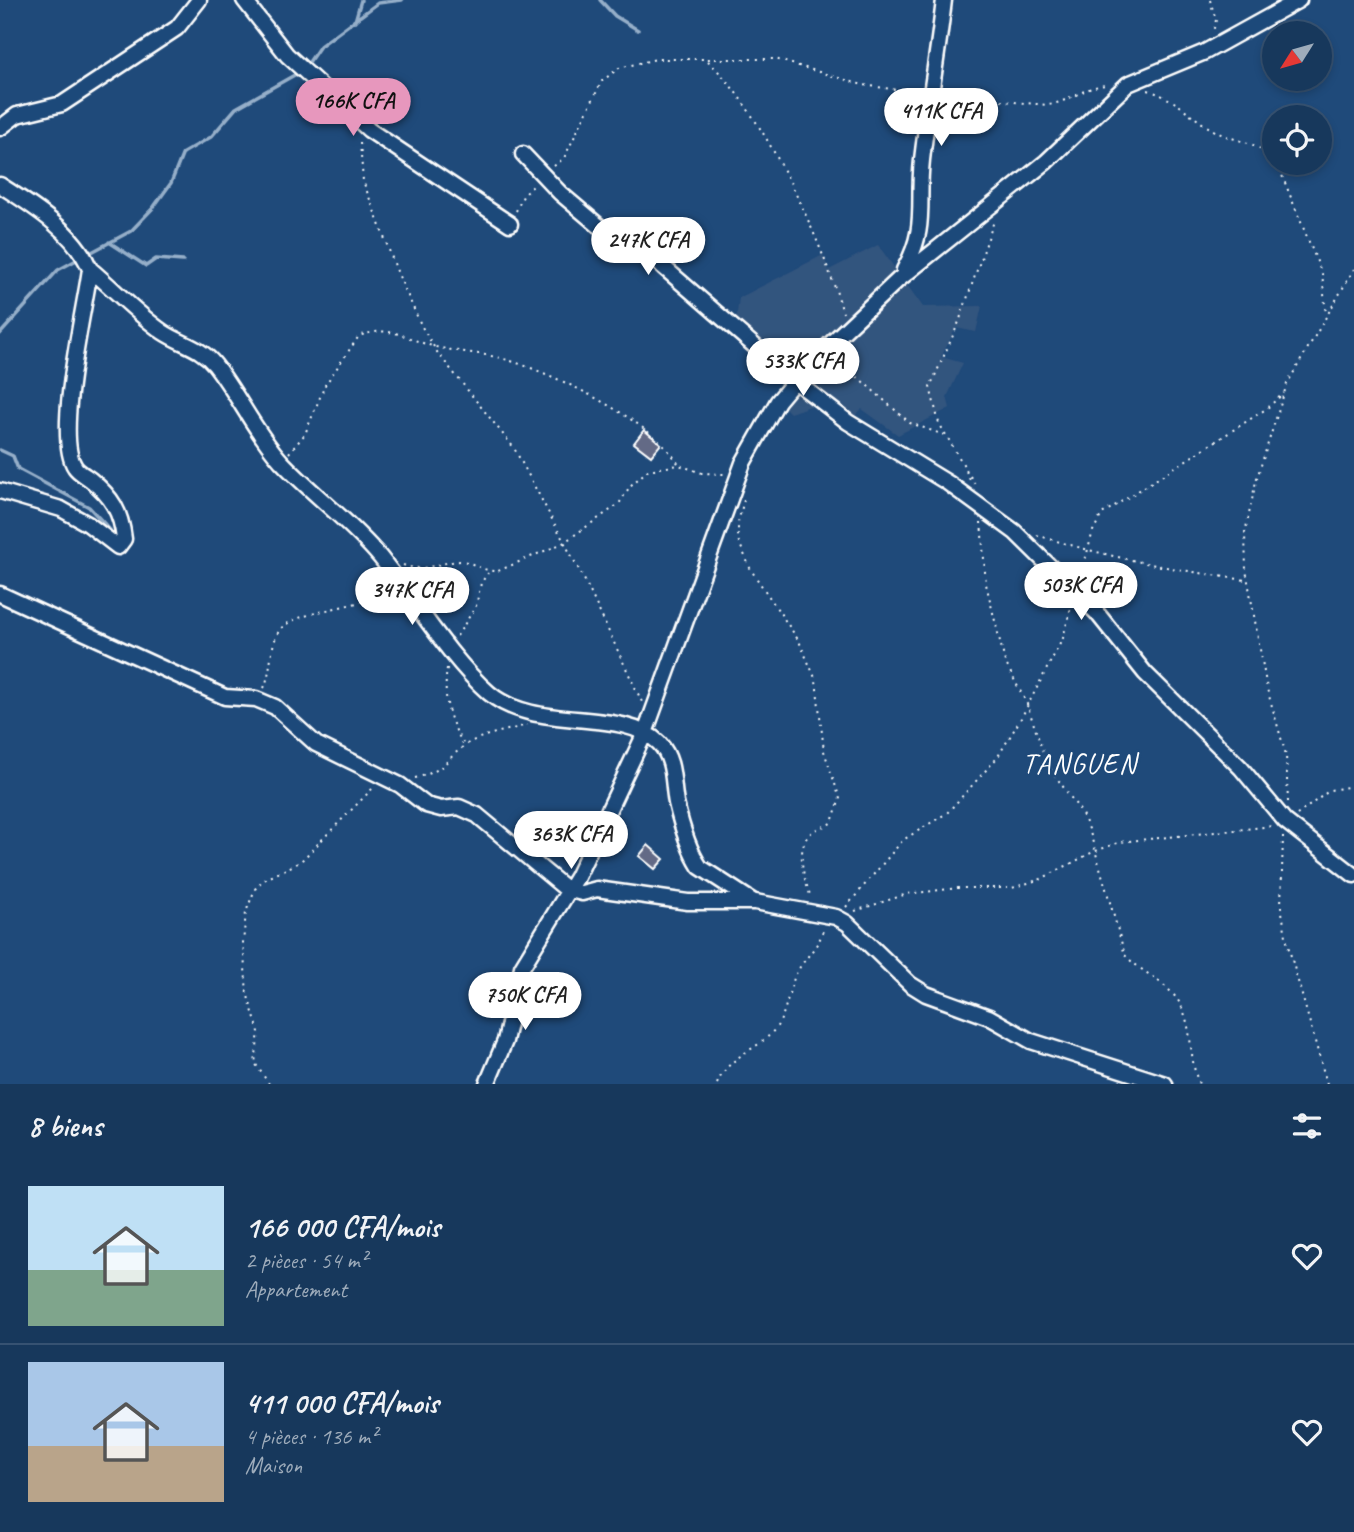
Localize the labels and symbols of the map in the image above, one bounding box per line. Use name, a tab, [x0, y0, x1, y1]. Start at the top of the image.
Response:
north arrow	[1262, 21, 1332, 91]
pin: 166K CFA	[281, 78, 425, 138]
pin: 411K CFA	[869, 88, 1013, 148]
pin: 247K CFA	[576, 218, 720, 277]
pin: 533K CFA	[731, 338, 875, 398]
pin: 503K CFA	[1009, 562, 1153, 622]
pin: 347K CFA	[340, 568, 484, 627]
district label: TANGUEN	[1023, 746, 1140, 781]
pin: 363K CFA	[499, 812, 643, 871]
pin: 750K CFA	[453, 972, 597, 1032]

